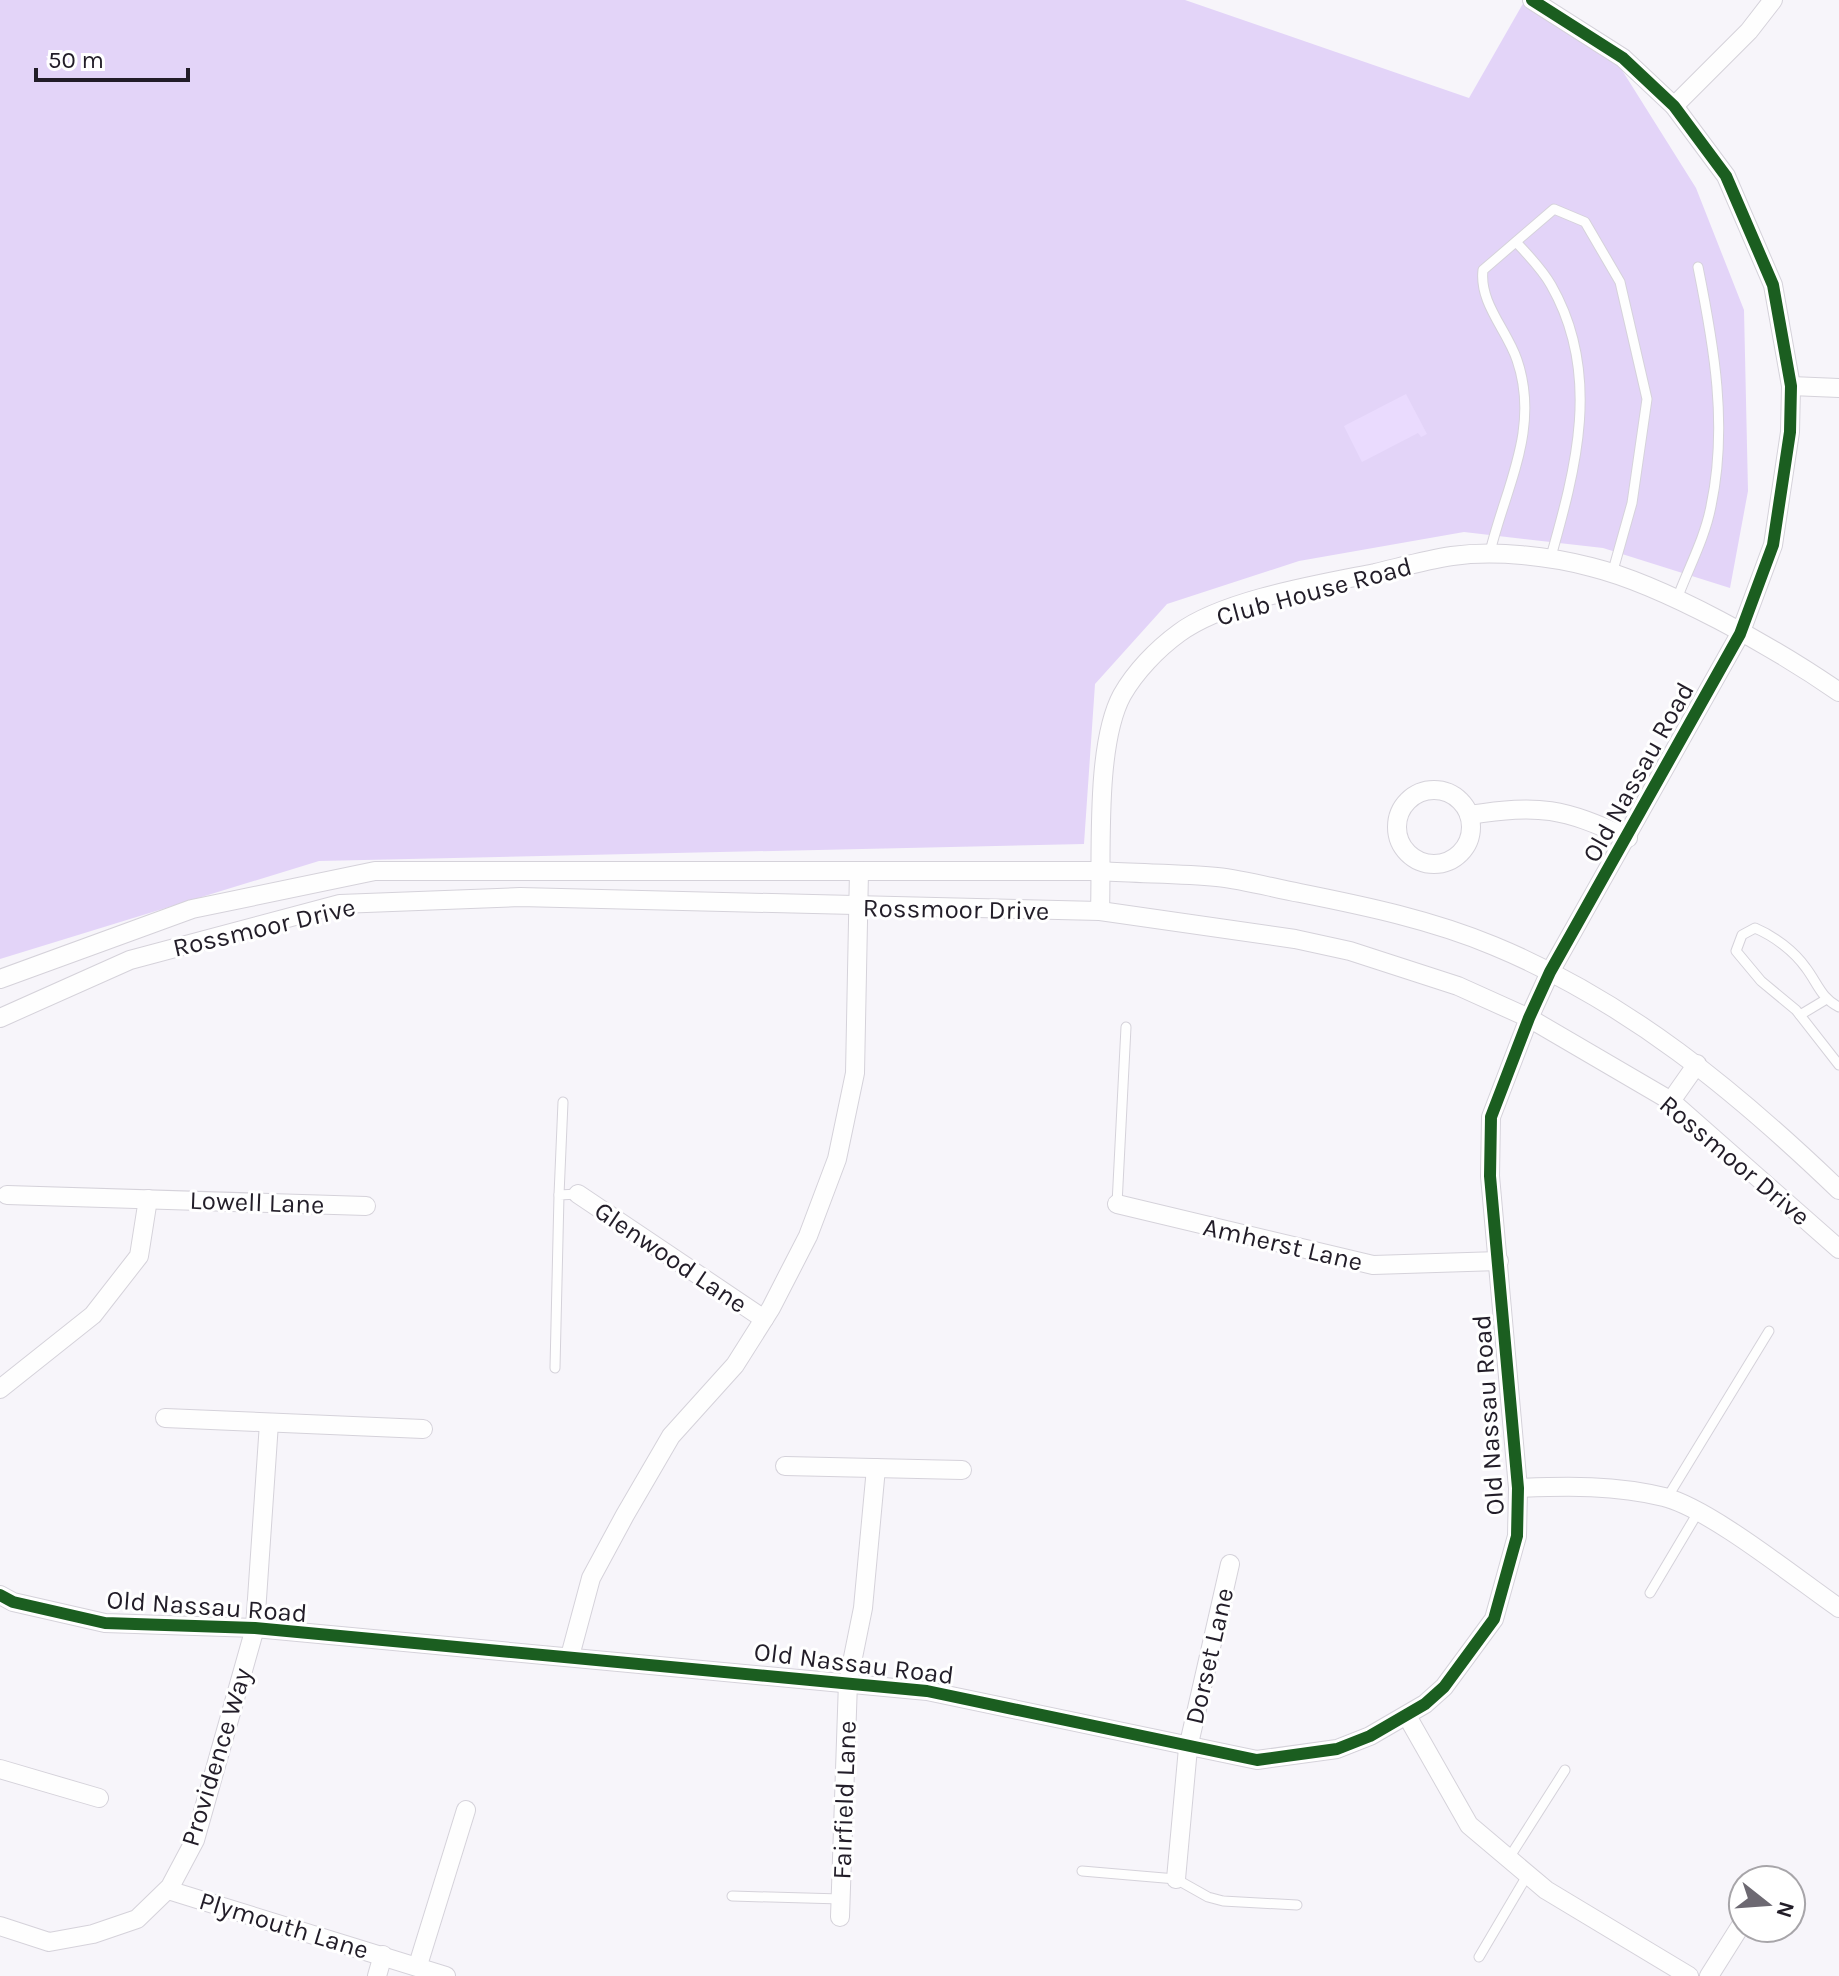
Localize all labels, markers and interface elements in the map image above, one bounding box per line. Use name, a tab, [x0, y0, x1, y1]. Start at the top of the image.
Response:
scale bar	[36, 32, 188, 82]
text: 50 m	[48, 46, 104, 74]
street label: Club House Road	[1213, 551, 1415, 632]
street label: Old Nassau Road	[1576, 677, 1701, 868]
street label: Rossmoor Drive	[170, 891, 358, 964]
street label: Rossmoor Drive	[862, 892, 1049, 927]
street label: Rossmoor Drive	[1653, 1089, 1816, 1232]
street label: Lowell Lane	[189, 1185, 325, 1220]
street label: Glenwood Lane	[589, 1195, 753, 1320]
street label: Amherst Lane	[1200, 1211, 1366, 1278]
street label: Old Nassau Road	[1466, 1314, 1511, 1516]
street label: Old Nassau Road	[106, 1584, 308, 1629]
street label: Dorset Lane	[1179, 1585, 1240, 1727]
street label: Old Nassau Road	[752, 1636, 956, 1691]
street label: Providence Way	[175, 1664, 258, 1850]
street label: Fairfield Lane	[826, 1720, 863, 1880]
north arrow	[1727, 1864, 1807, 1944]
street label: Plymouth Lane	[196, 1885, 372, 1966]
text: N	[1770, 1898, 1800, 1921]

